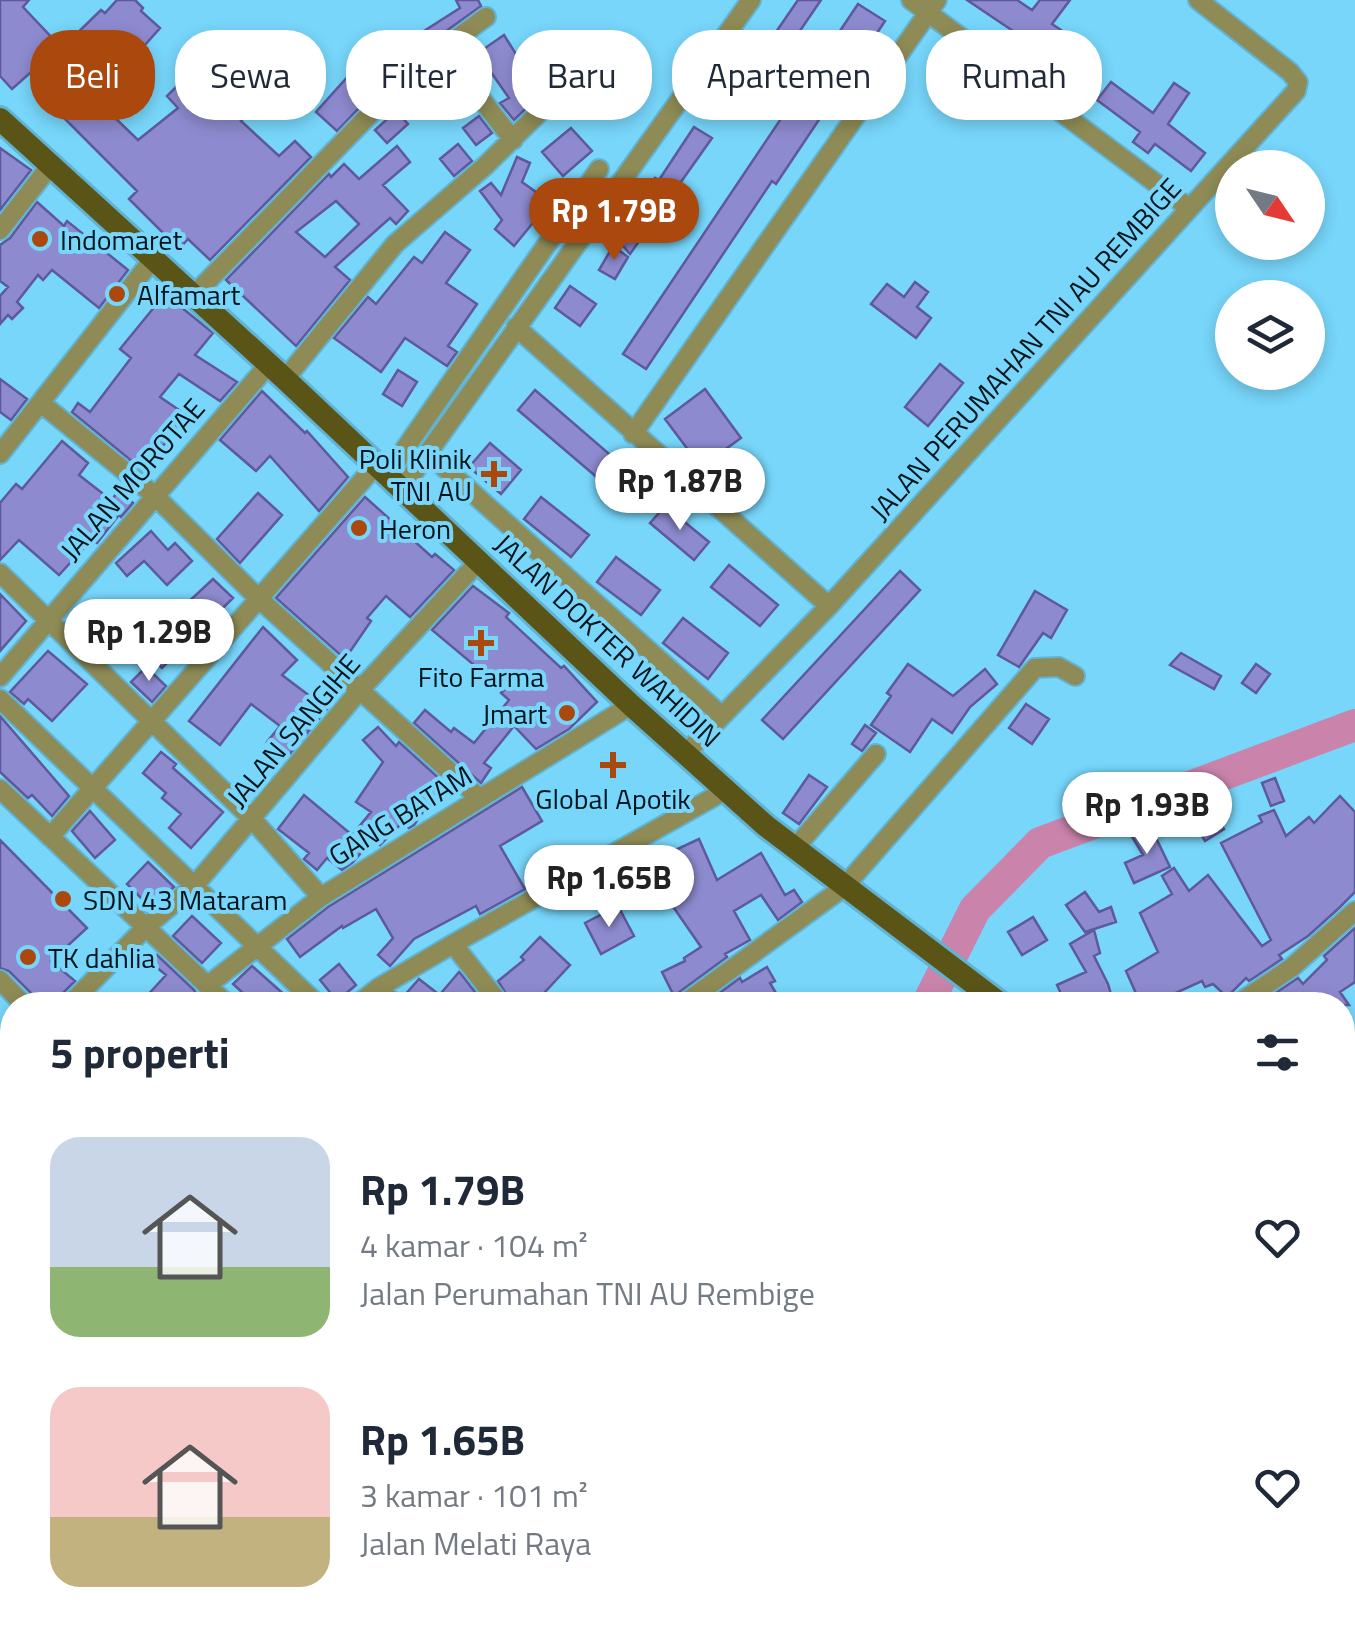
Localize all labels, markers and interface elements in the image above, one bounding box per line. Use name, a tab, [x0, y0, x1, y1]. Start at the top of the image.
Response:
chip: Beli	[30, 30, 155, 120]
chip: Sewa	[175, 30, 326, 120]
chip: Filter	[346, 30, 492, 120]
chip: Baru	[512, 30, 652, 120]
chip: Apartemen	[672, 30, 906, 120]
chip: Rumah	[926, 30, 1102, 120]
north arrow	[1215, 150, 1325, 260]
map controls	[1215, 150, 1325, 390]
street label: JALAN PERUMAHAN TNI AU REMBIGE	[859, 168, 1191, 530]
pin: Rp 1.79B	[511, 178, 717, 263]
text: Rp 1.79B	[551, 186, 677, 234]
place label: Indomaret	[60, 218, 182, 261]
marker: Indomaret	[29, 228, 51, 250]
place label: Alfamart	[137, 273, 241, 316]
button: layers	[1215, 280, 1325, 390]
marker: Alfamart	[106, 283, 128, 305]
street label: JALAN MOROTAE	[49, 388, 215, 570]
place label: Poli Klinik TNI AU	[359, 437, 472, 512]
pin: Rp 1.87B	[577, 448, 783, 533]
text: Rp 1.87B	[617, 456, 743, 504]
marker: Poli Klinik TNI AU	[481, 461, 507, 487]
place label: Heron	[379, 507, 451, 550]
marker: Heron	[348, 517, 370, 539]
street label: JALAN DOKTER WAHIDIN	[485, 523, 731, 757]
pin: Rp 1.29B	[46, 599, 252, 684]
text: Rp 1.29B	[86, 607, 212, 655]
marker: Fito Farma	[470, 632, 492, 654]
street label: JALAN SANGIHE	[216, 644, 370, 816]
place label: Fito Farma	[418, 655, 544, 698]
place label: Jmart	[482, 692, 547, 735]
marker: Jmart	[556, 702, 578, 724]
street label: GANG BATAM	[320, 754, 480, 876]
marker: Global Apotik	[602, 754, 624, 776]
pin: Rp 1.93B	[1044, 772, 1250, 857]
place label: Global Apotik	[535, 777, 691, 820]
text: Rp 1.93B	[1084, 780, 1210, 828]
pin: Rp 1.65B	[506, 845, 712, 930]
text: Rp 1.65B	[546, 853, 672, 901]
place label: SDN 43 Mataram	[83, 878, 287, 921]
marker: SDN 43 Mataram	[52, 888, 74, 910]
place label: TK dahlia	[48, 936, 155, 979]
marker: TK dahlia	[17, 946, 39, 968]
text: 5 properti	[50, 1020, 230, 1084]
icon: filters	[1250, 1025, 1305, 1080]
text: Rp 1.79B	[360, 1157, 525, 1221]
icon: home	[130, 1177, 250, 1297]
icon: heart	[1250, 1210, 1305, 1265]
text: 4 kamar · 104 m²	[360, 1221, 588, 1269]
text: Jalan Perumahan TNI AU Rembige	[360, 1269, 815, 1317]
text: Rp 1.65B	[360, 1407, 525, 1471]
icon: home	[130, 1427, 250, 1547]
icon: heart	[1250, 1460, 1305, 1515]
text: 3 kamar · 101 m²	[360, 1471, 588, 1519]
text: Jalan Melati Raya	[360, 1519, 591, 1567]

